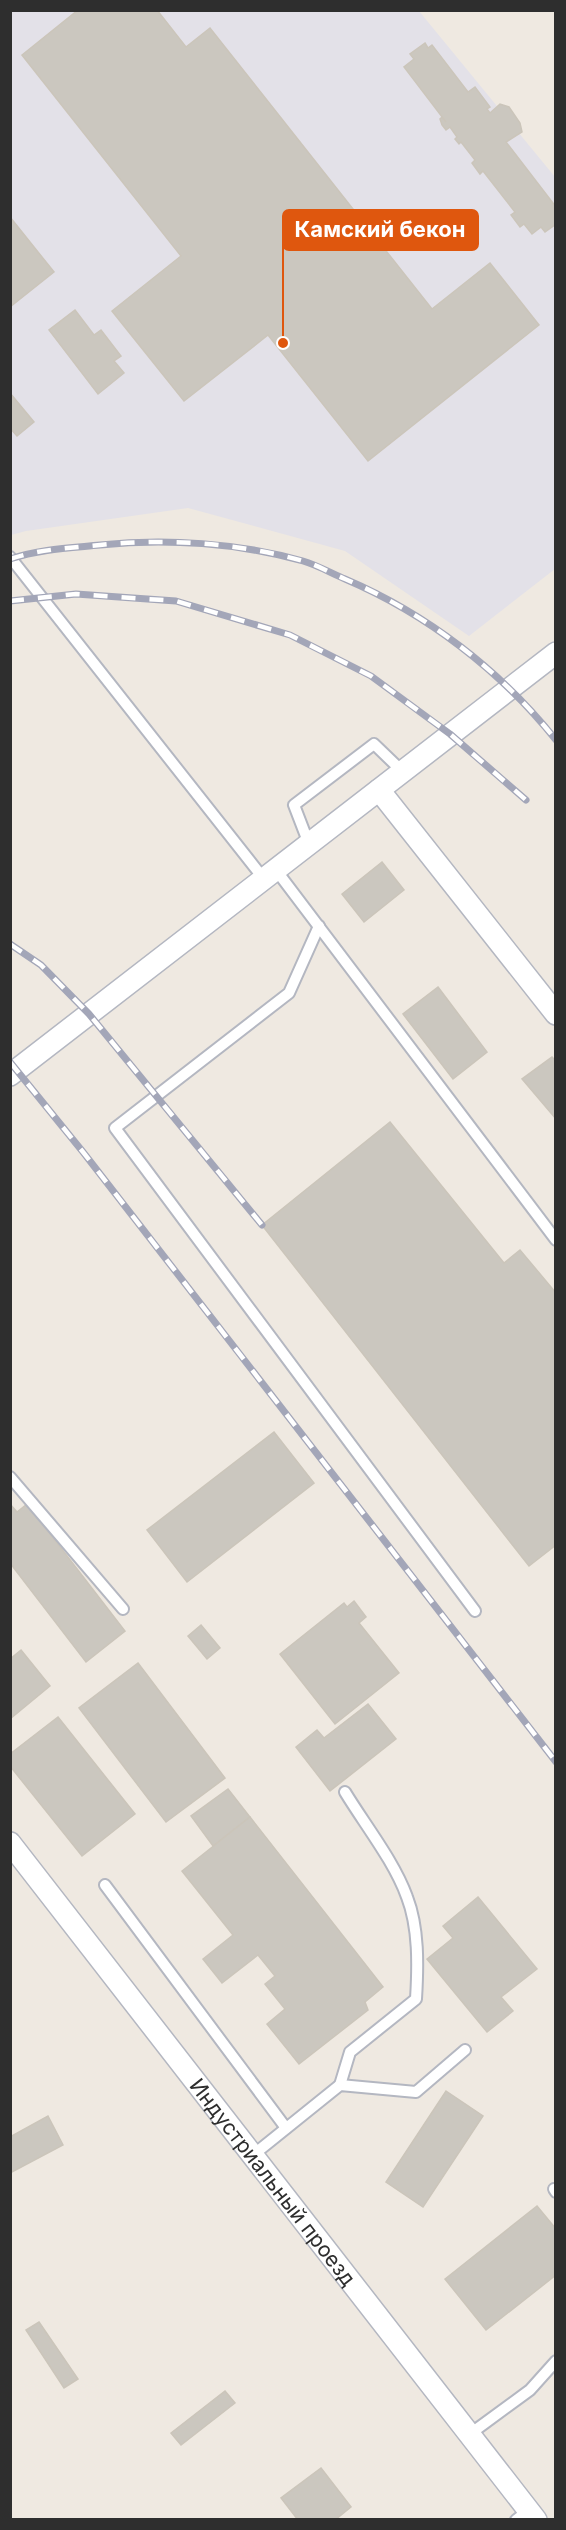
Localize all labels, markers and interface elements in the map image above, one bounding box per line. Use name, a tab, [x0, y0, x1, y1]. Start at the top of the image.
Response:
callout: Камский бекон	[283, 210, 478, 250]
text: Камский бекон	[295, 216, 465, 242]
street label: Индустриальный проезд	[185, 2073, 362, 2290]

